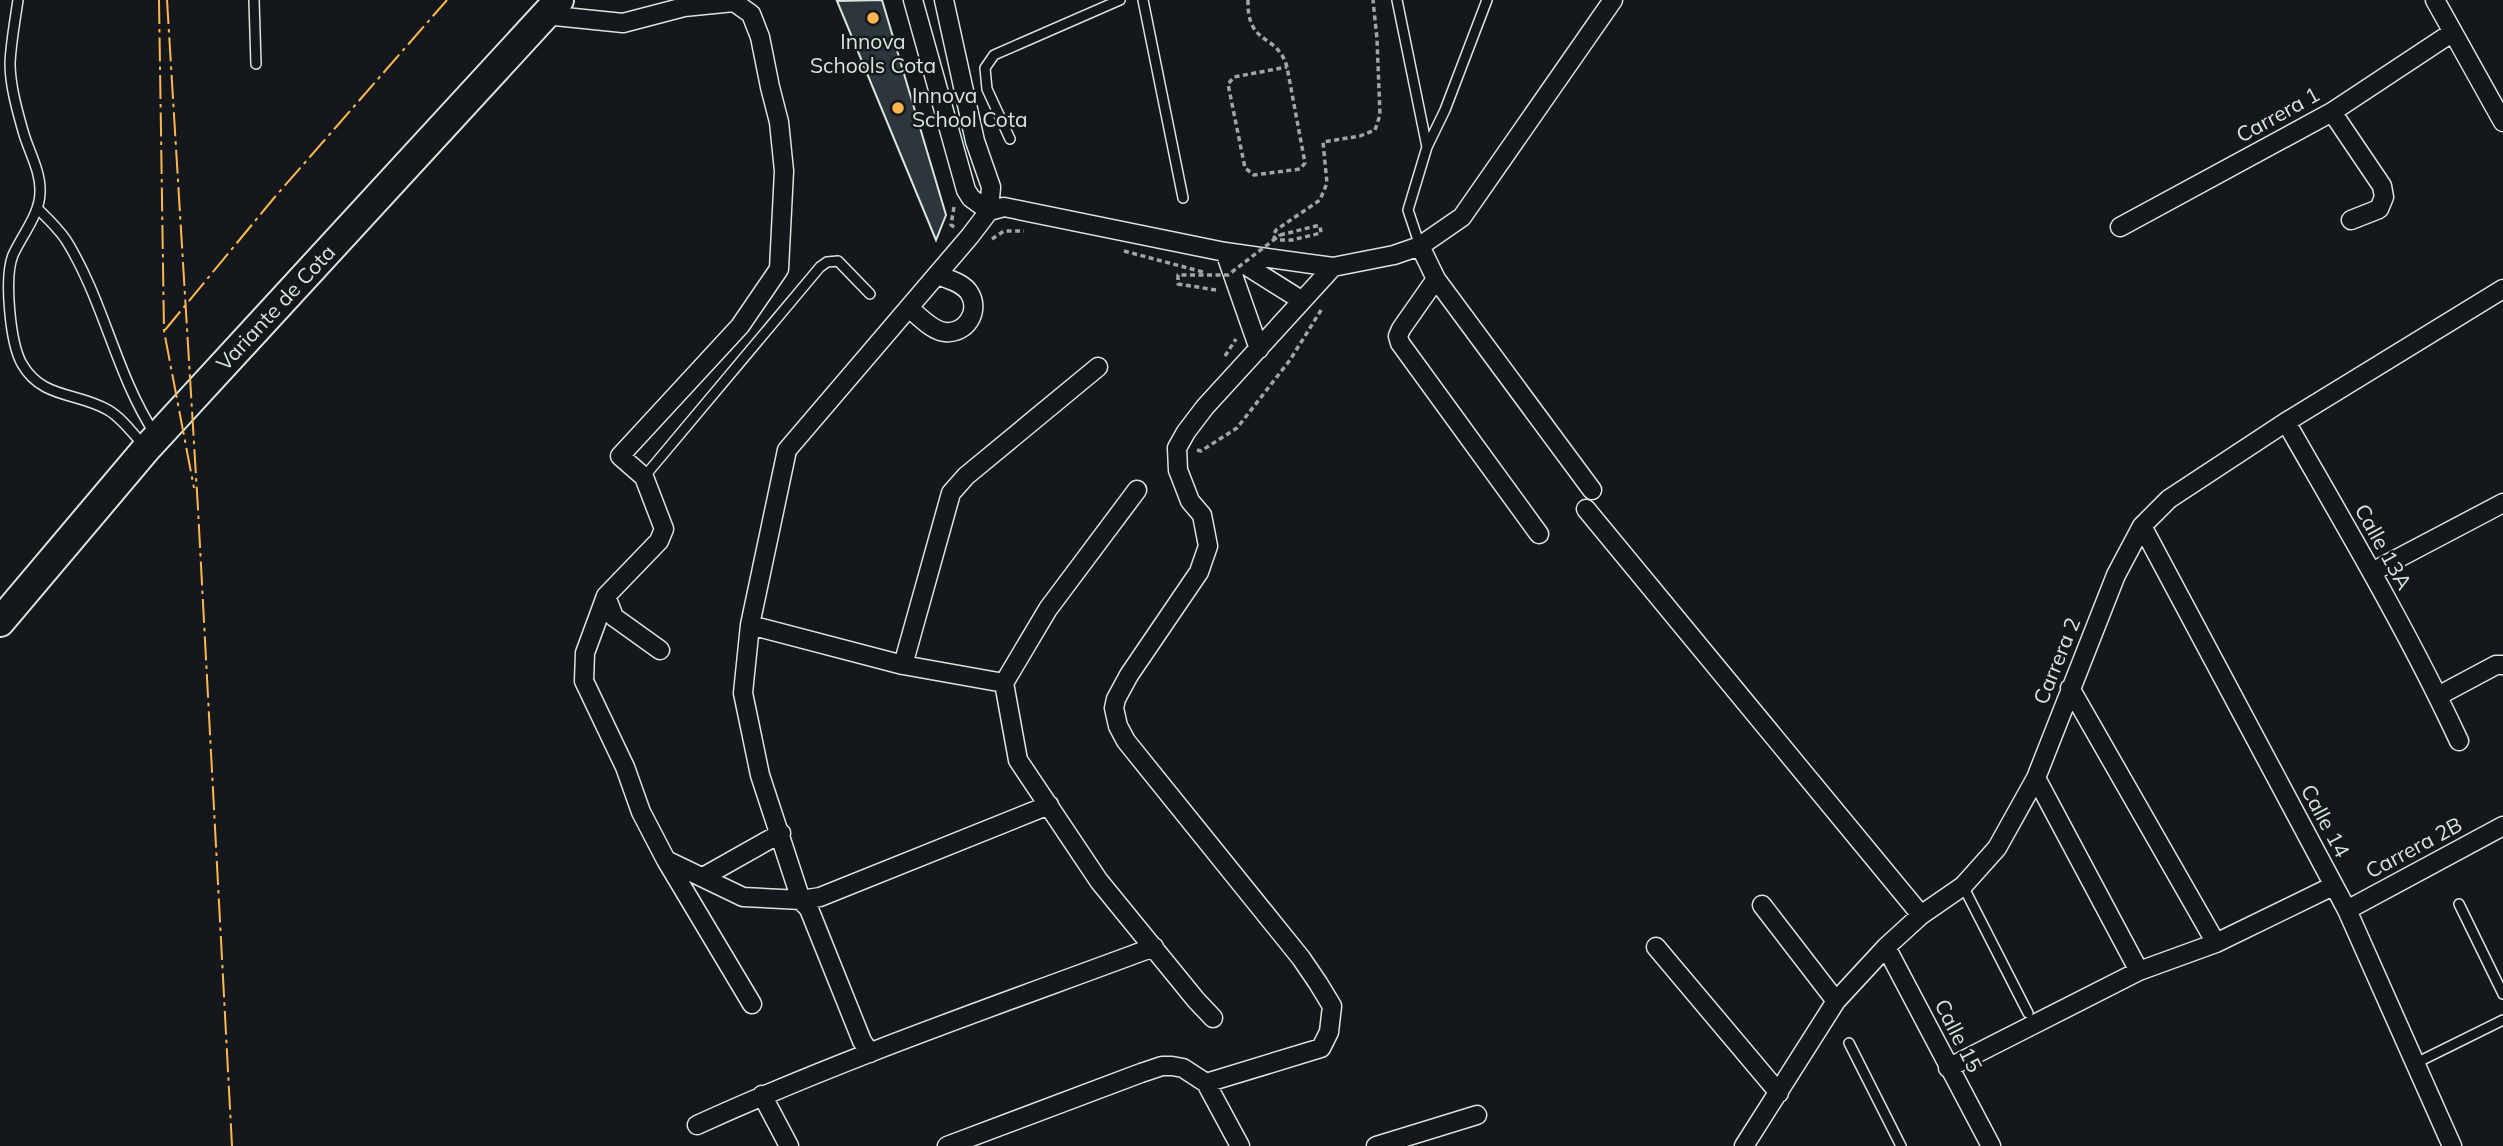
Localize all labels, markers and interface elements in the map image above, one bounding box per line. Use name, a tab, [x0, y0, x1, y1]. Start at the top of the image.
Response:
marker: Innova Schools Cota	[865, 10, 881, 26]
place label: Innova Schools Cota	[810, 28, 936, 78]
street label: Carrera 1	[2231, 81, 2324, 148]
place label: Innova School Cota	[912, 82, 1028, 132]
marker: Innova School Cota	[890, 100, 906, 116]
street label: Variante de Cota	[210, 239, 340, 376]
street label: Calle 13A	[2350, 499, 2418, 594]
street label: Carrera 2	[2027, 613, 2085, 708]
street label: Calle 14	[2296, 780, 2356, 862]
street label: Carrera 2B	[2361, 811, 2466, 883]
street label: Calle 15	[1929, 995, 1988, 1077]

